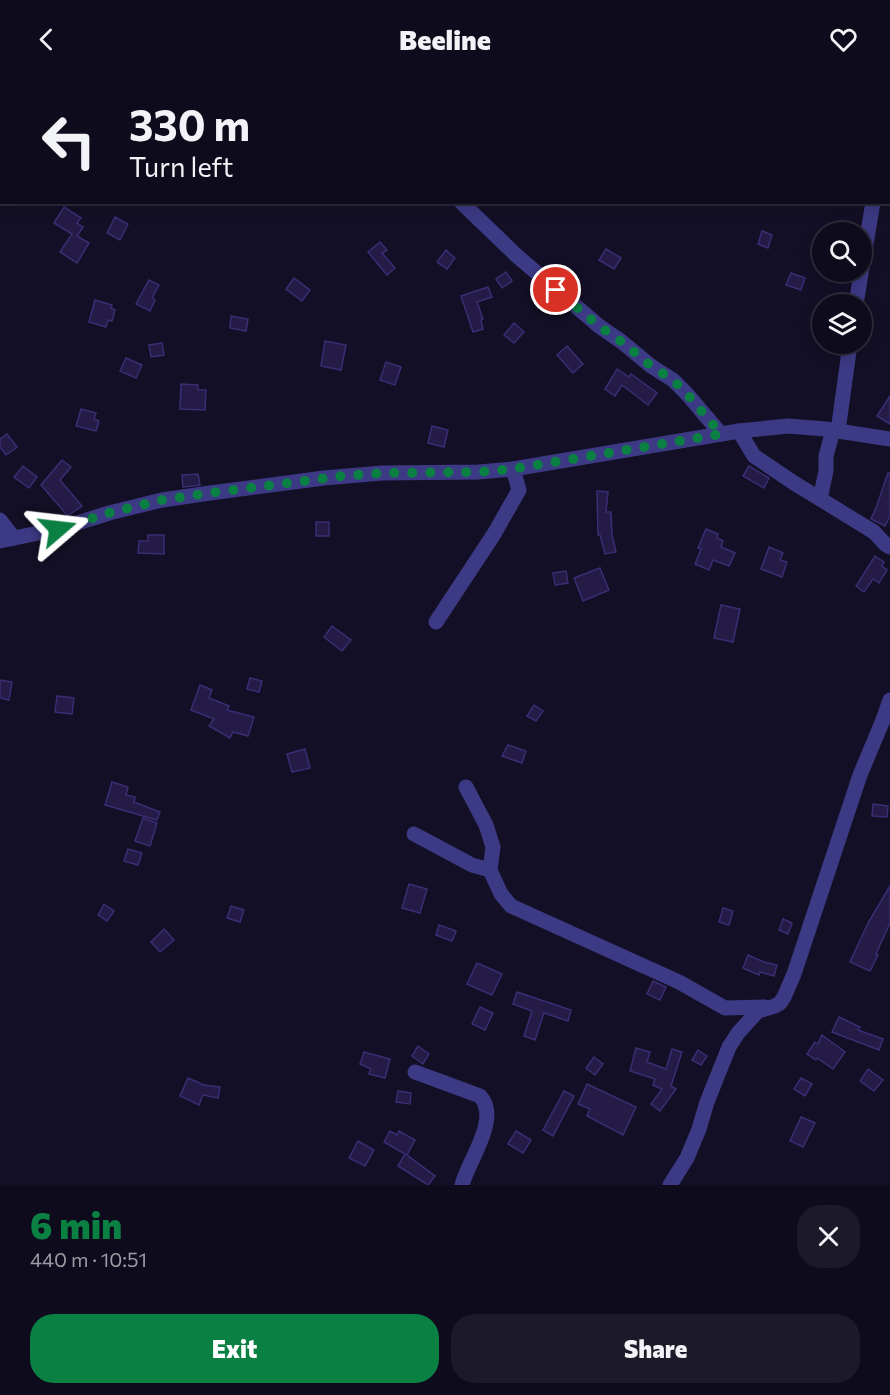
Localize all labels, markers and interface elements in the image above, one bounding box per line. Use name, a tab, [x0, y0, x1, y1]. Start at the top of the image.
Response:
icon: back	[30, 23, 63, 56]
text: Beeline	[399, 23, 491, 56]
icon: heart	[827, 23, 860, 56]
text: 330 m	[129, 98, 250, 150]
icon: left	[30, 102, 108, 180]
text: Turn left	[129, 150, 233, 183]
map controls	[812, 222, 872, 354]
button: search	[812, 222, 872, 282]
pin	[530, 264, 581, 315]
icon: arrive	[539, 273, 572, 306]
button: layers	[812, 294, 872, 354]
position arrow	[26, 497, 90, 561]
text: 6 min	[30, 1202, 122, 1246]
button: close	[797, 1205, 860, 1268]
text: 440 m · 10:51	[30, 1247, 147, 1271]
button: Exit	[30, 1314, 439, 1383]
button: Share	[451, 1314, 860, 1383]

